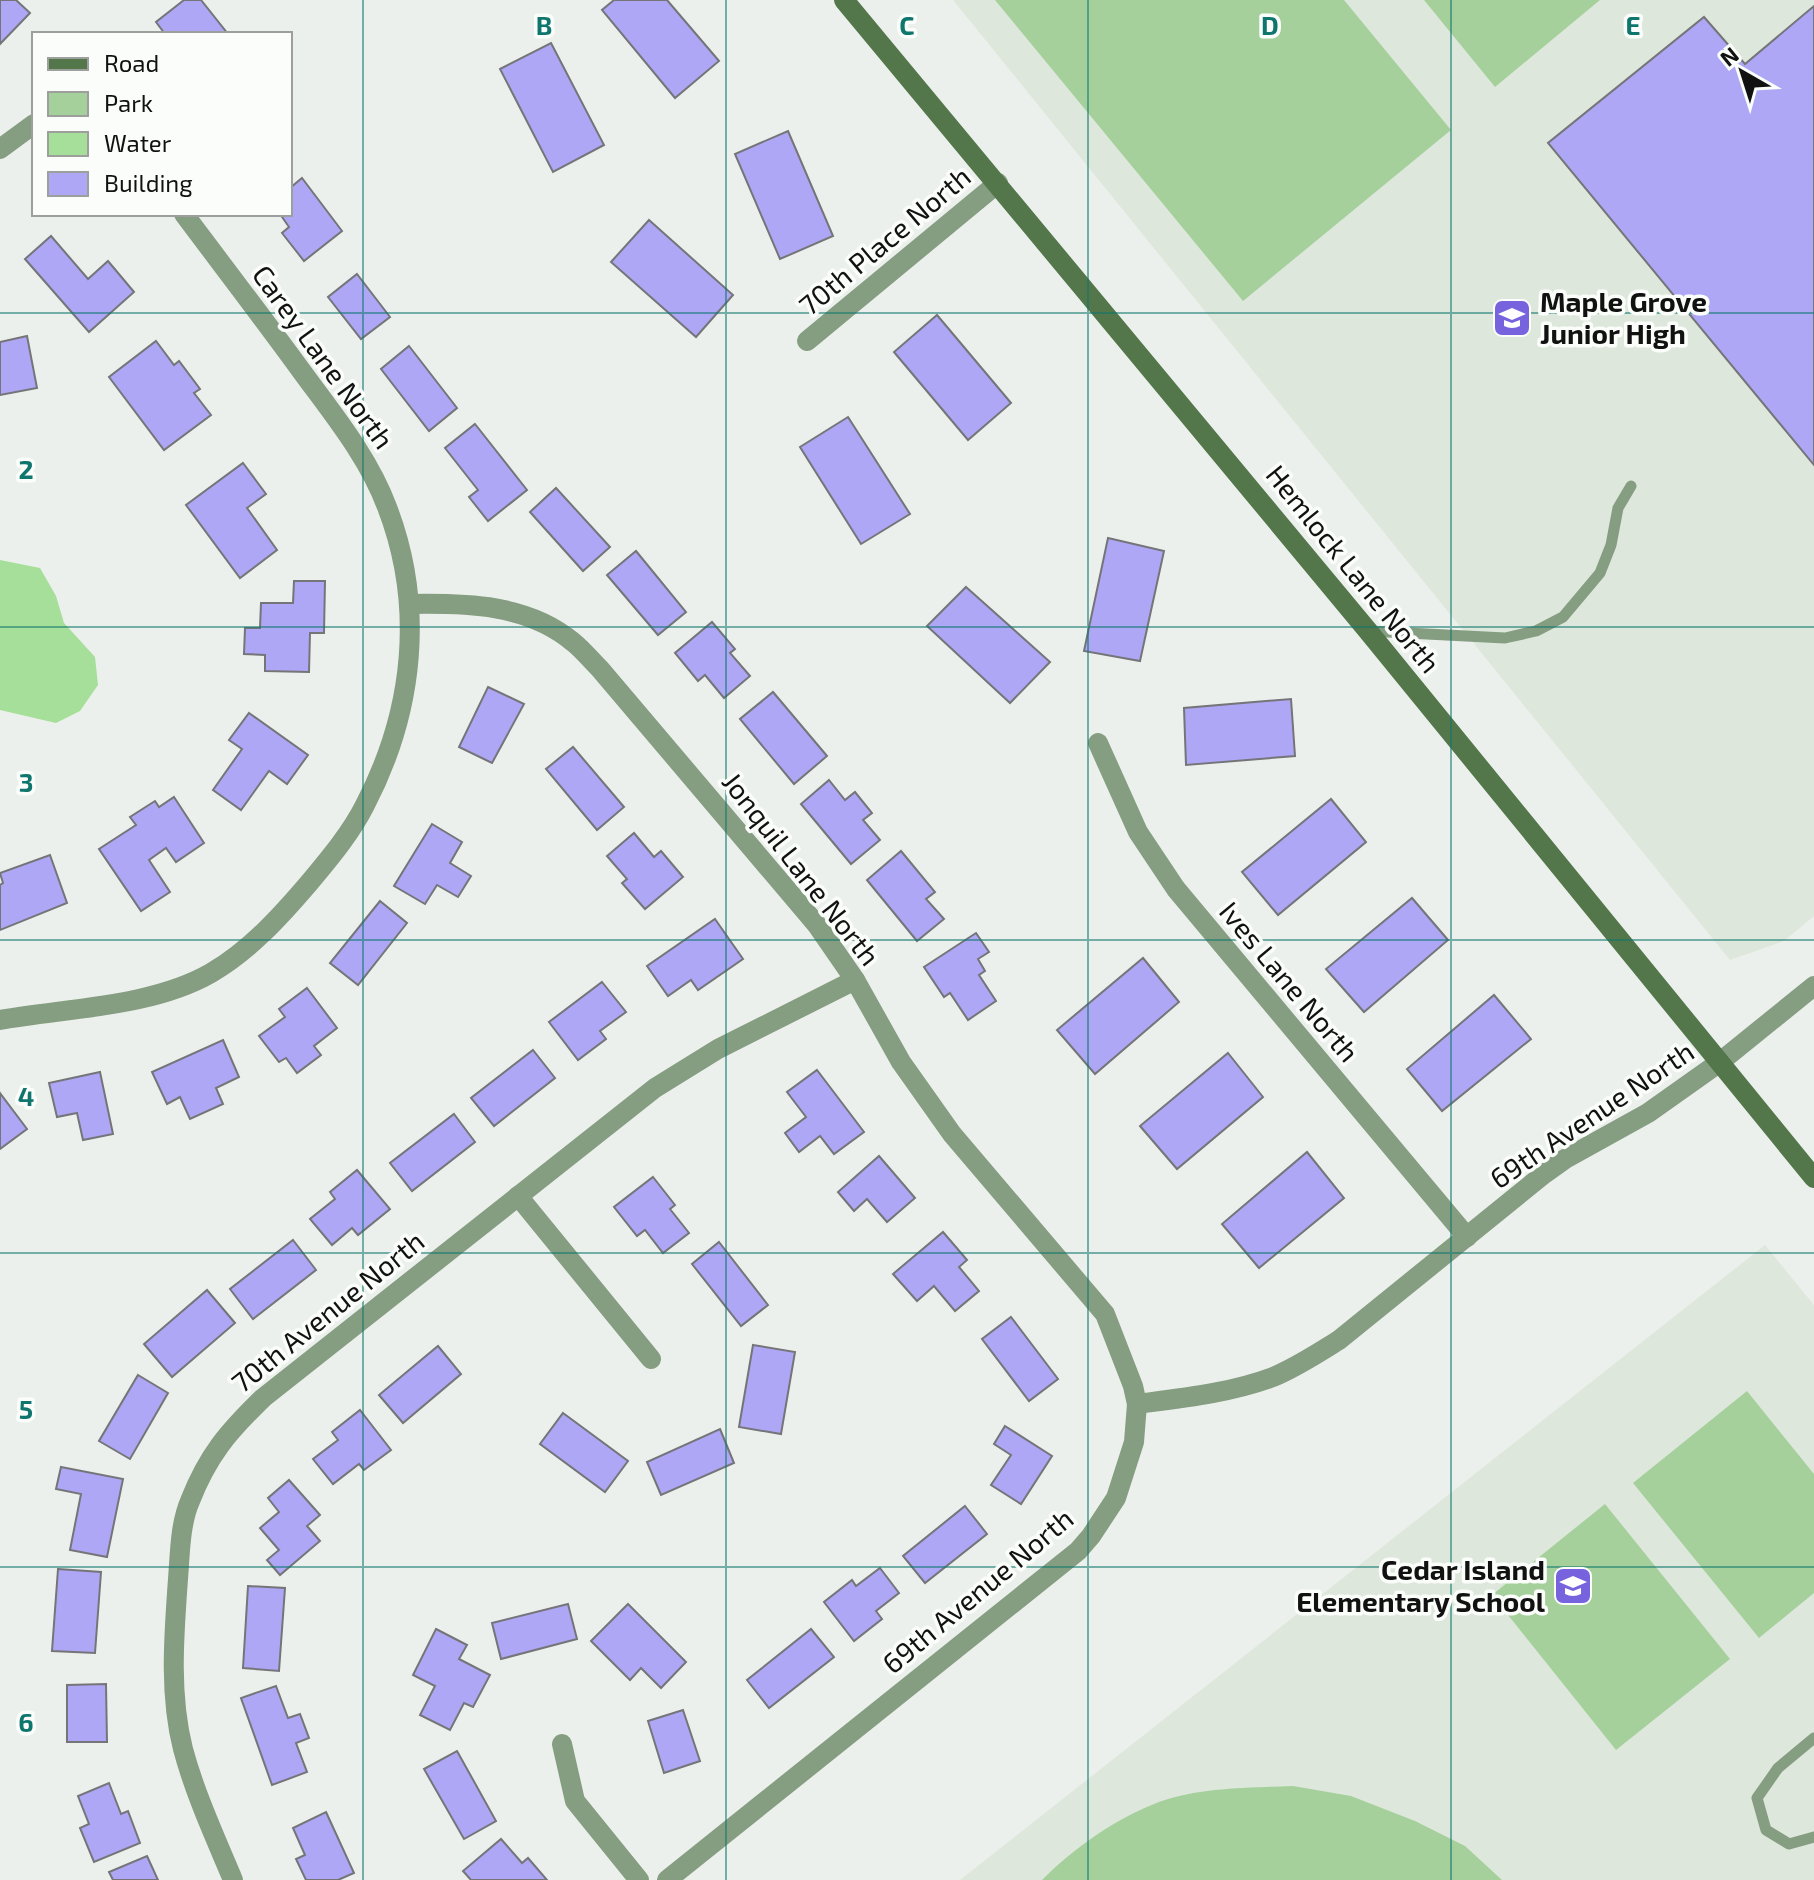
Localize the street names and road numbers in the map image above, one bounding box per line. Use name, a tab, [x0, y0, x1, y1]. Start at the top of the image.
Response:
street label: 70th Place North	[792, 159, 977, 322]
street label: Carey Lane North	[246, 258, 402, 455]
street label: Hemlock Lane North	[1260, 458, 1448, 679]
street label: Jonquil Lane North	[716, 765, 888, 972]
street label: Ives Lane North	[1213, 894, 1367, 1068]
street label: 69th Avenue North	[1483, 1033, 1700, 1195]
street label: 70th Avenue North	[224, 1223, 430, 1399]
street label: 69th Avenue North	[875, 1501, 1080, 1680]

